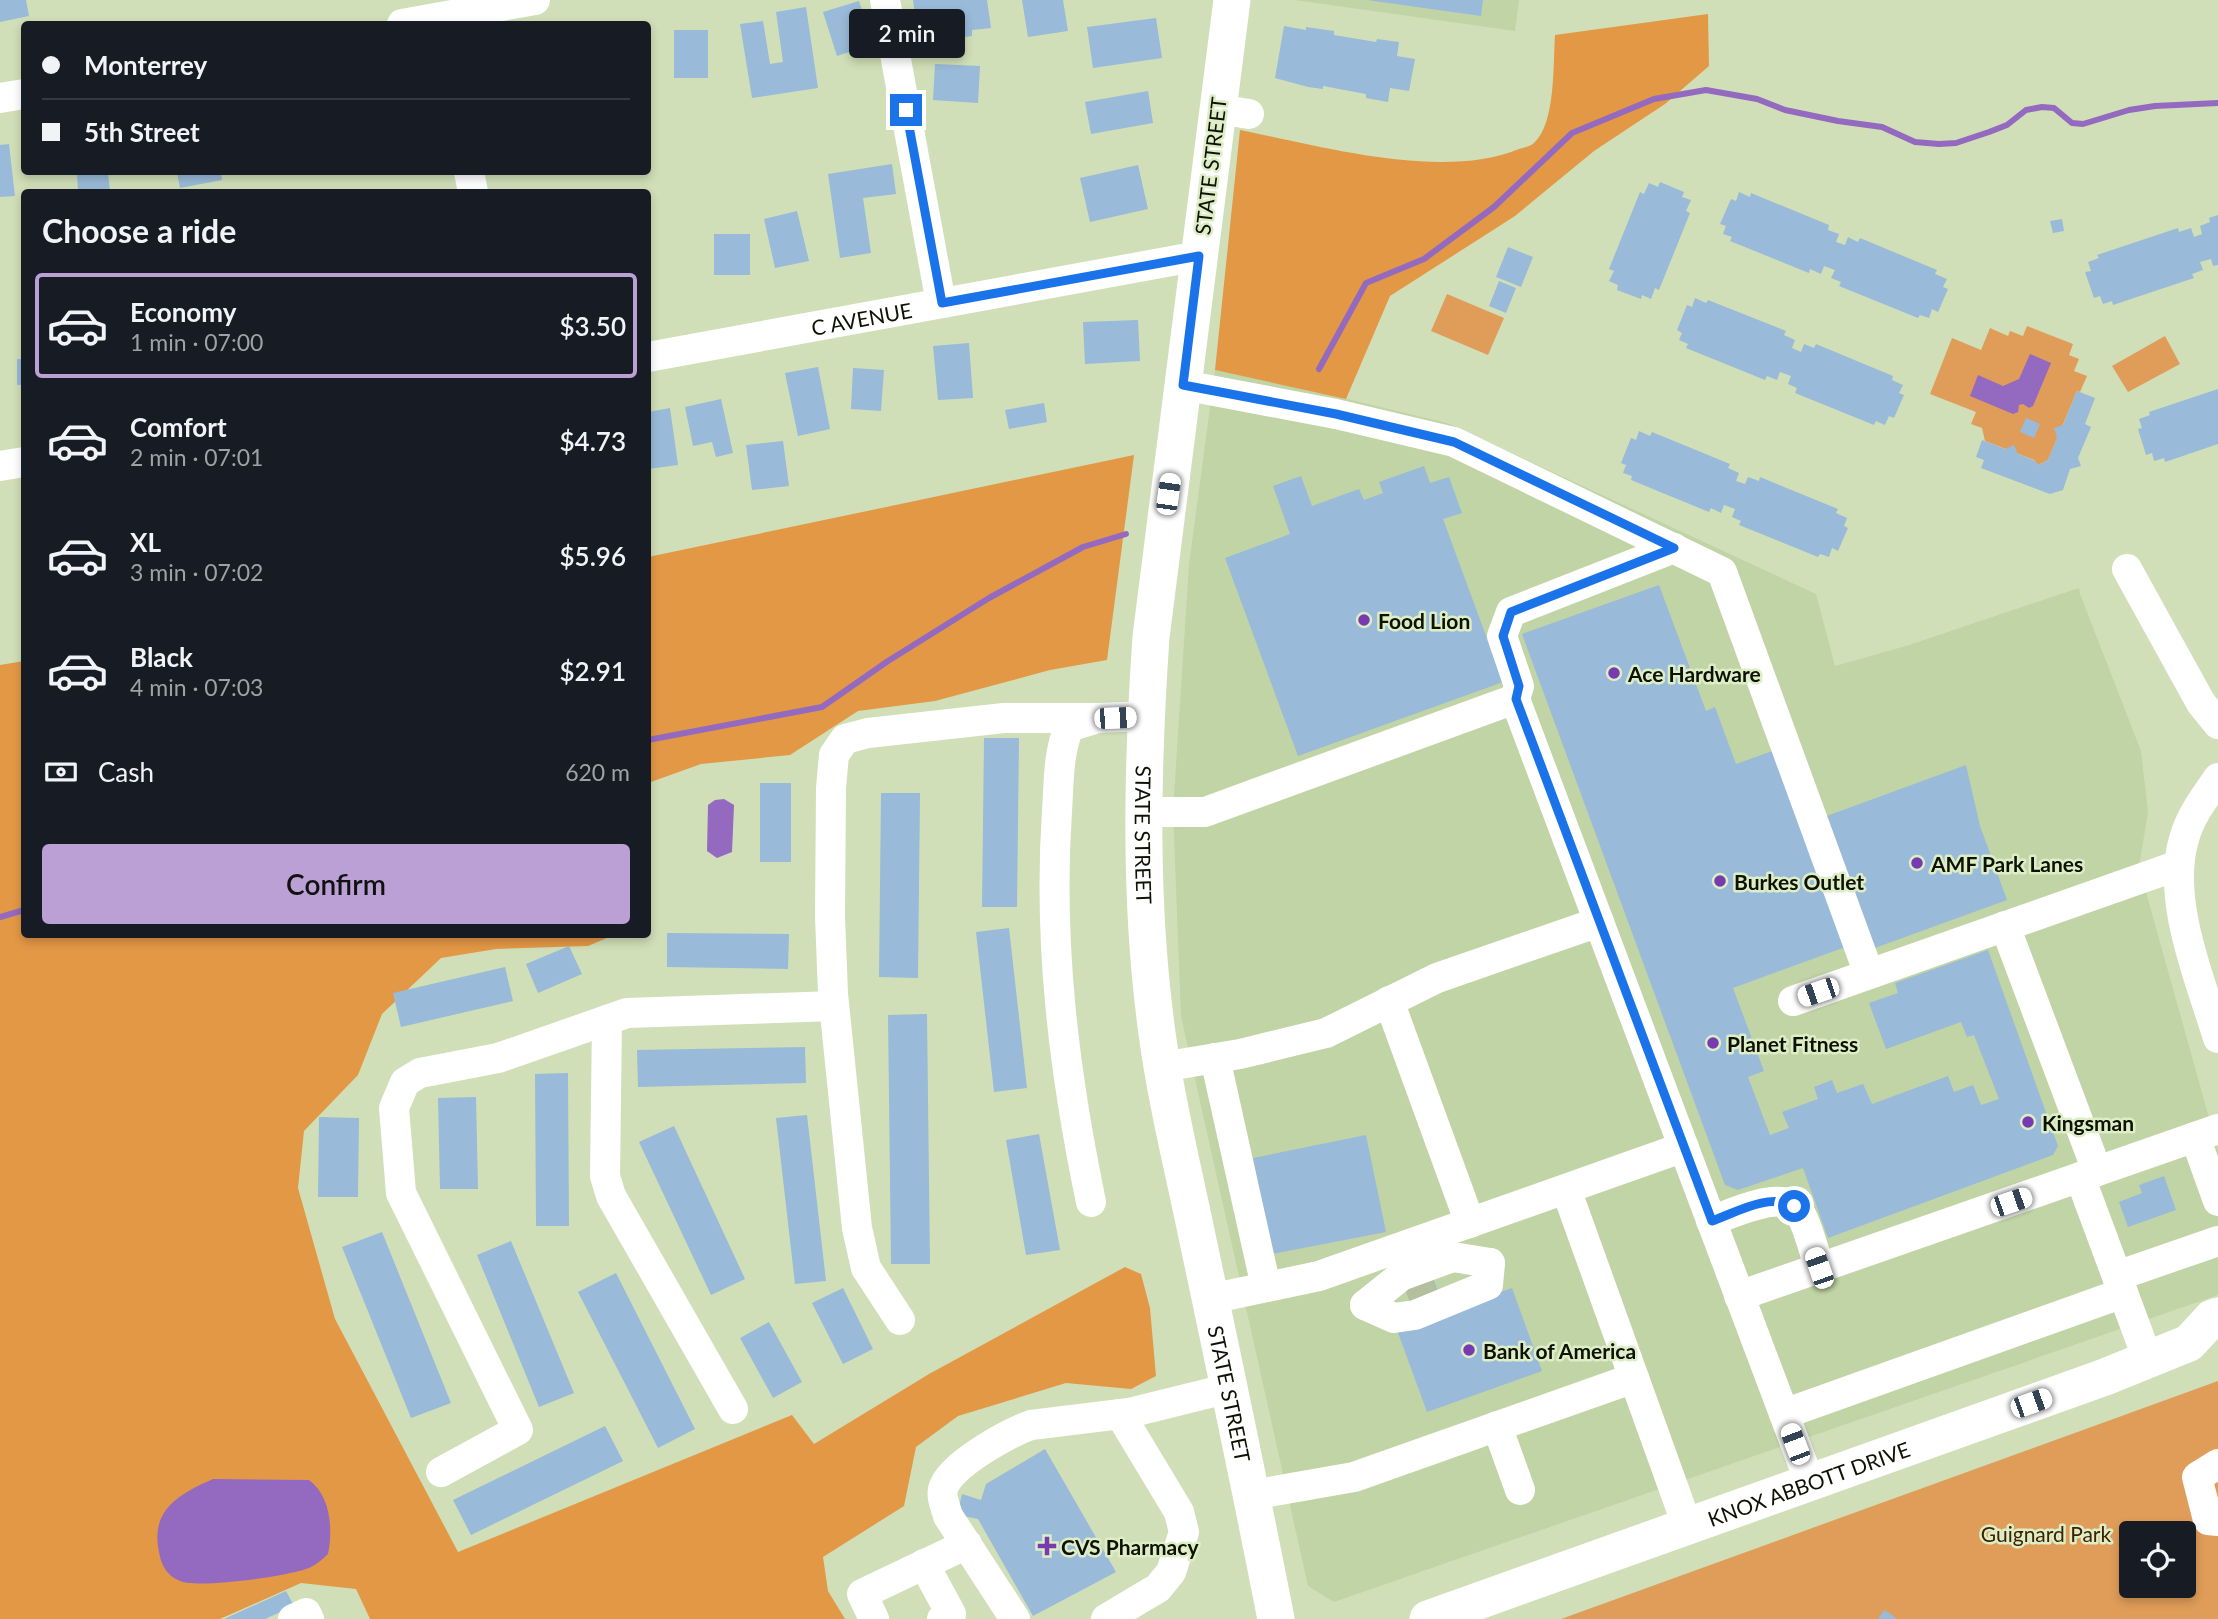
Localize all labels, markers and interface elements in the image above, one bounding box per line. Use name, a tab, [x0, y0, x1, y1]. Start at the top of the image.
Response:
callout: 2 min	[848, 8, 964, 57]
text: 2 min	[879, 19, 935, 47]
text: Monterrey	[84, 49, 207, 81]
route end	[890, 94, 922, 126]
street label: STATE STREET	[1189, 95, 1231, 236]
text: 5th Street	[84, 116, 200, 148]
text: Choose a ride	[42, 211, 236, 250]
icon: car	[46, 294, 109, 357]
text: Economy	[130, 296, 236, 328]
street label: C AVENUE	[809, 296, 914, 339]
text: $3.50	[560, 310, 626, 342]
text: 1 min · 07:00	[130, 328, 263, 356]
icon: car	[46, 409, 109, 472]
text: Comfort	[130, 411, 227, 443]
text: $4.73	[560, 425, 626, 457]
text: 2 min · 07:01	[130, 443, 263, 471]
car	[1155, 472, 1182, 516]
icon: car	[46, 524, 109, 587]
text: XL	[130, 526, 161, 558]
text: $5.96	[560, 540, 626, 572]
text: 3 min · 07:02	[130, 558, 263, 586]
place label: Food Lion	[1378, 608, 1470, 633]
marker: Food Lion	[1356, 612, 1372, 628]
icon: car	[46, 639, 109, 702]
text: Black	[130, 641, 193, 673]
text: $2.91	[560, 655, 626, 687]
place label: Ace Hardware	[1627, 661, 1761, 686]
marker: Ace Hardware	[1606, 665, 1622, 681]
text: 4 min · 07:03	[130, 673, 263, 701]
car	[1094, 707, 1137, 729]
icon: cash	[42, 753, 80, 791]
text: Cash	[98, 756, 154, 788]
text: 620 m	[565, 758, 630, 786]
street label: STATE STREET	[1131, 765, 1158, 905]
button: Confirm	[42, 844, 630, 924]
place label: AMF Park Lanes	[1930, 851, 2083, 876]
marker: AMF Park Lanes	[1909, 855, 1925, 871]
place label: Burkes Outlet	[1734, 869, 1864, 894]
marker: Burkes Outlet	[1712, 873, 1728, 889]
car	[1795, 975, 1842, 1009]
place label: Planet Fitness	[1727, 1031, 1858, 1056]
marker: Planet Fitness	[1705, 1035, 1721, 1051]
place label: Kingsman	[2042, 1110, 2134, 1135]
marker: Kingsman	[2020, 1114, 2036, 1130]
car	[1988, 1185, 2035, 1219]
route start	[1778, 1190, 1810, 1222]
car	[1803, 1245, 1836, 1291]
street label: STATE STREET	[1204, 1323, 1257, 1465]
place label: Bank of America	[1483, 1338, 1636, 1363]
marker: Bank of America	[1461, 1342, 1477, 1358]
car	[2008, 1386, 2055, 1420]
car	[1778, 1421, 1813, 1467]
street label: KNOX ABBOTT DRIVE	[1704, 1435, 1913, 1531]
park label: Guignard Park	[1981, 1521, 2112, 1546]
map controls	[2119, 1521, 2196, 1598]
button: locate	[2119, 1521, 2196, 1598]
place label: CVS Pharmacy	[1061, 1534, 1199, 1559]
marker: CVS Pharmacy	[1039, 1538, 1055, 1554]

